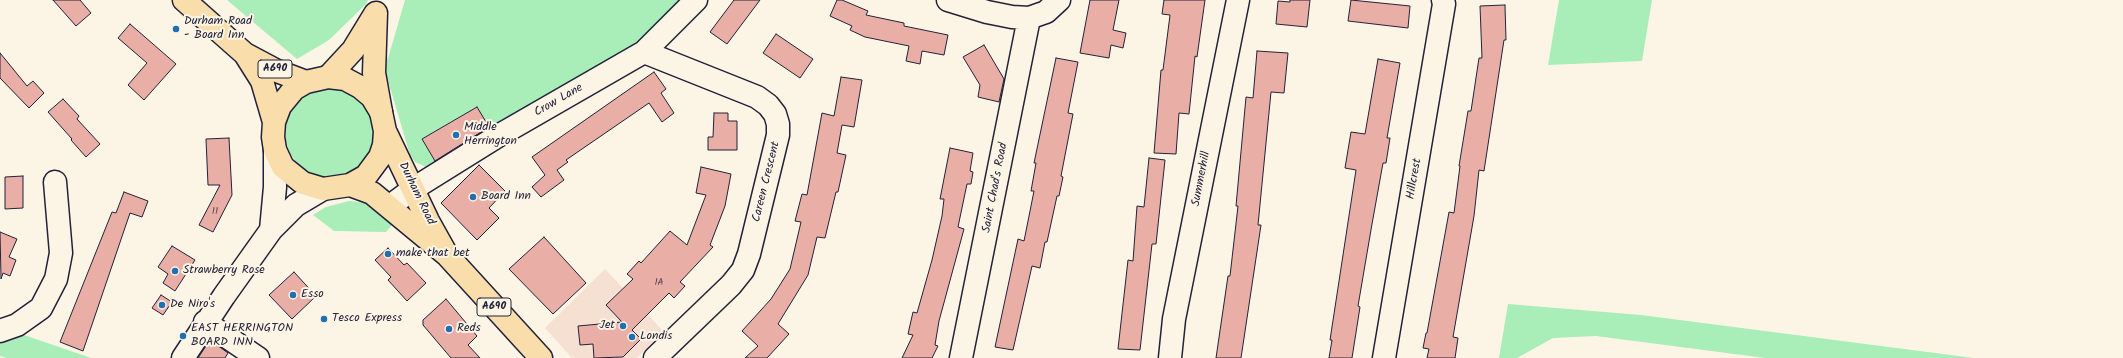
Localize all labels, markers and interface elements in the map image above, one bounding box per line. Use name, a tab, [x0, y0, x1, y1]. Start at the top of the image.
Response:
place label: Durham Road - Board Inn	[184, 15, 252, 43]
marker: Durham Road - Board Inn	[171, 24, 181, 34]
road number: A690	[258, 60, 292, 78]
street label: Crow Lane	[532, 81, 586, 121]
place label: Middle Herrington	[464, 121, 517, 149]
marker: Middle Herrington	[451, 130, 461, 140]
street label: Careen Crescent	[750, 140, 784, 224]
street label: Saint Chad's Road	[980, 142, 1012, 234]
street label: Summerhill	[1190, 150, 1214, 208]
street label: Hillcrest	[1404, 157, 1426, 201]
street label: Durham Road	[395, 160, 437, 228]
place label: Board Inn	[481, 190, 531, 204]
marker: Board Inn	[468, 192, 478, 202]
house number: 11	[212, 206, 218, 218]
place label: make that bet	[396, 247, 470, 261]
marker: make that bet	[383, 249, 393, 259]
place label: Strawberry Rose	[183, 264, 265, 278]
marker: Strawberry Rose	[170, 266, 180, 276]
house number: 1A	[654, 277, 664, 289]
place label: Esso	[301, 288, 324, 302]
marker: Esso	[288, 290, 298, 300]
place label: De Niro's	[170, 298, 215, 312]
road number: A690	[477, 298, 511, 316]
marker: De Niro's	[157, 300, 167, 310]
place label: Tesco Express	[332, 312, 402, 326]
marker: Tesco Express	[319, 314, 329, 324]
place label: Jet	[599, 319, 615, 333]
marker: Jet	[618, 321, 628, 331]
place label: EAST HERRINGTON BOARD INN	[191, 322, 293, 350]
place label: Reds	[457, 322, 481, 336]
marker: Reds	[444, 324, 454, 334]
place label: Londis	[640, 330, 672, 344]
marker: EAST HERRINGTON BOARD INN	[178, 331, 188, 341]
marker: Londis	[627, 332, 637, 342]

